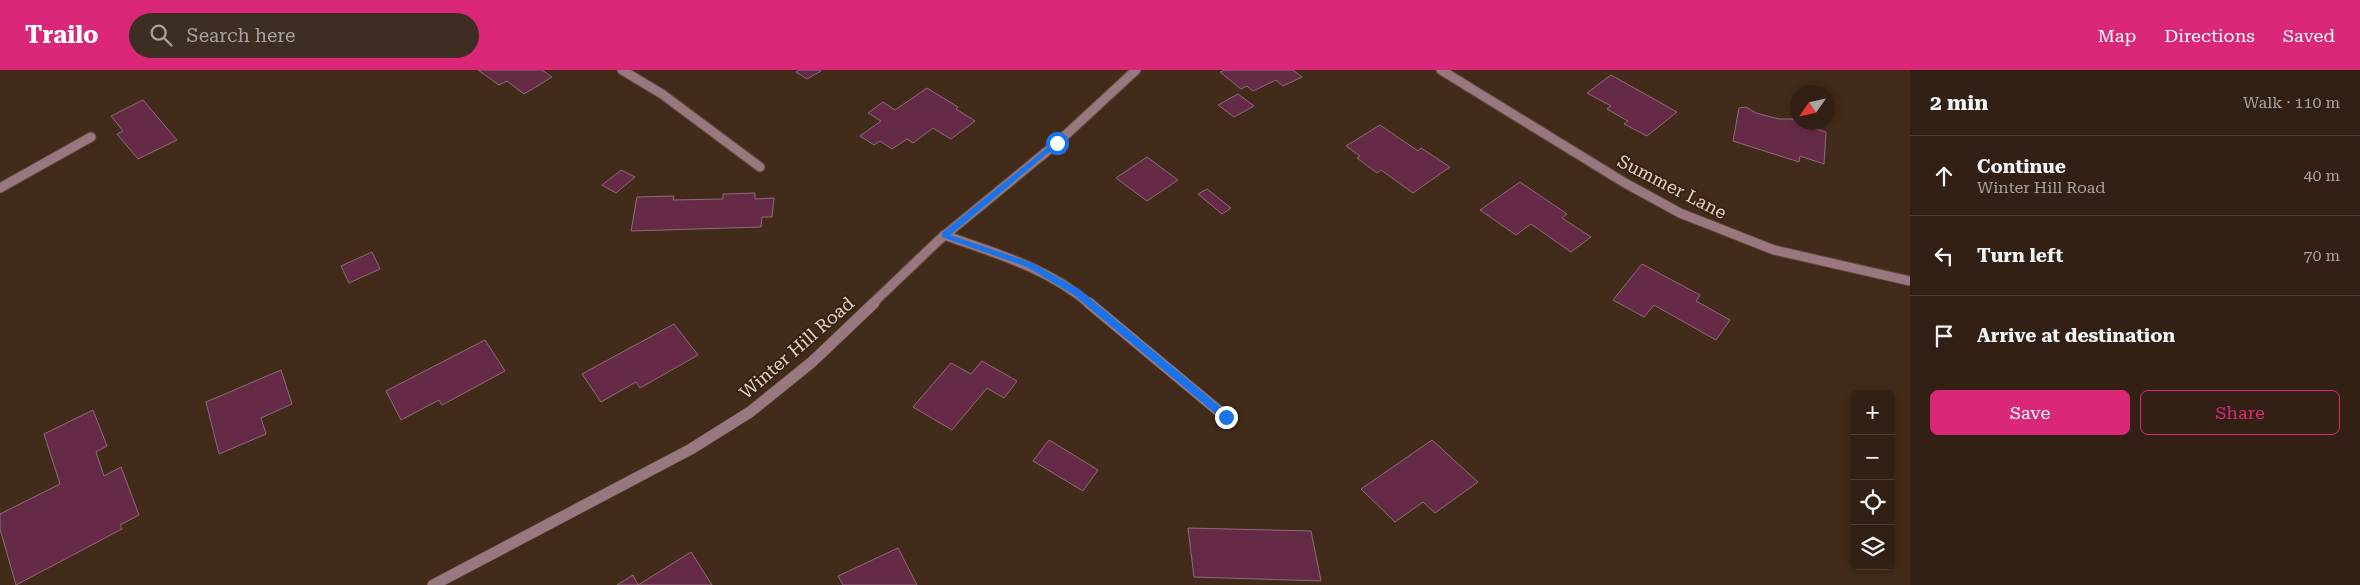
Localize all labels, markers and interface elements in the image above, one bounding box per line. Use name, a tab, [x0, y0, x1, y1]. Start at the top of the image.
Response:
search box	[129, 13, 479, 58]
text: Trailo	[25, 21, 99, 49]
icon: search	[147, 21, 175, 49]
text: Search here	[187, 24, 295, 47]
text: Map	[2098, 25, 2136, 46]
text: Directions	[2164, 25, 2255, 46]
text: Saved	[2283, 25, 2335, 46]
north arrow	[1790, 85, 1835, 130]
text: 2 min	[1930, 91, 1988, 115]
text: Walk · 110 m	[2243, 93, 2340, 112]
route start	[1046, 132, 1069, 155]
street label: Summer Lane	[1614, 150, 1730, 223]
text: Continue	[1977, 155, 2066, 178]
icon: ahead	[1930, 162, 1958, 190]
text: 40 m	[2303, 166, 2340, 185]
text: Winter Hill Road	[1977, 178, 2106, 197]
icon: left	[1930, 242, 1958, 270]
text: Turn left	[1977, 244, 2063, 267]
text: 70 m	[2303, 246, 2340, 265]
street label: Winter Hill Road	[735, 292, 858, 403]
icon: arrive	[1930, 322, 1958, 350]
text: Arrive at destination	[1977, 324, 2175, 347]
map controls	[1850, 390, 1895, 570]
button: +	[1850, 390, 1895, 435]
button: Save	[1930, 390, 2130, 435]
button: Share	[2140, 390, 2340, 435]
route end	[1215, 406, 1238, 429]
button: −	[1850, 435, 1895, 480]
button: locate	[1850, 480, 1895, 525]
button: layers	[1850, 525, 1895, 570]

